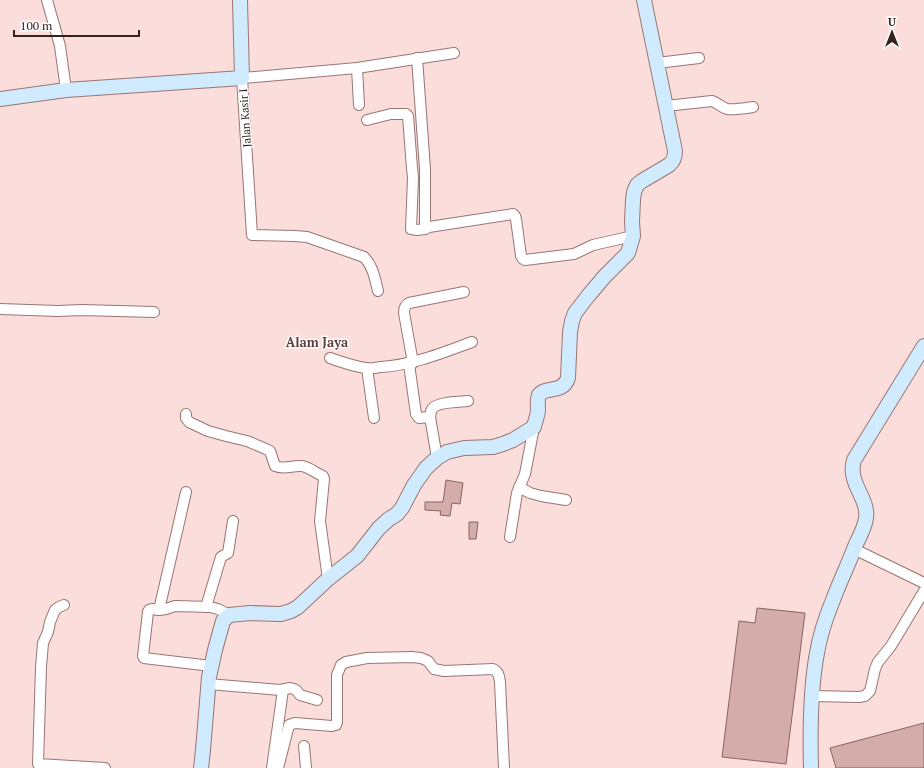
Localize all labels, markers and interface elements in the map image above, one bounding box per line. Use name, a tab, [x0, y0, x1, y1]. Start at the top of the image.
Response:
scale bar	[14, 12, 139, 38]
north arrow	[872, 12, 912, 52]
text: U	[888, 15, 896, 29]
text: 100 m	[20, 18, 53, 33]
street label: Jalan Kasir I	[236, 88, 254, 148]
district label: Alam Jaya	[286, 333, 349, 351]

